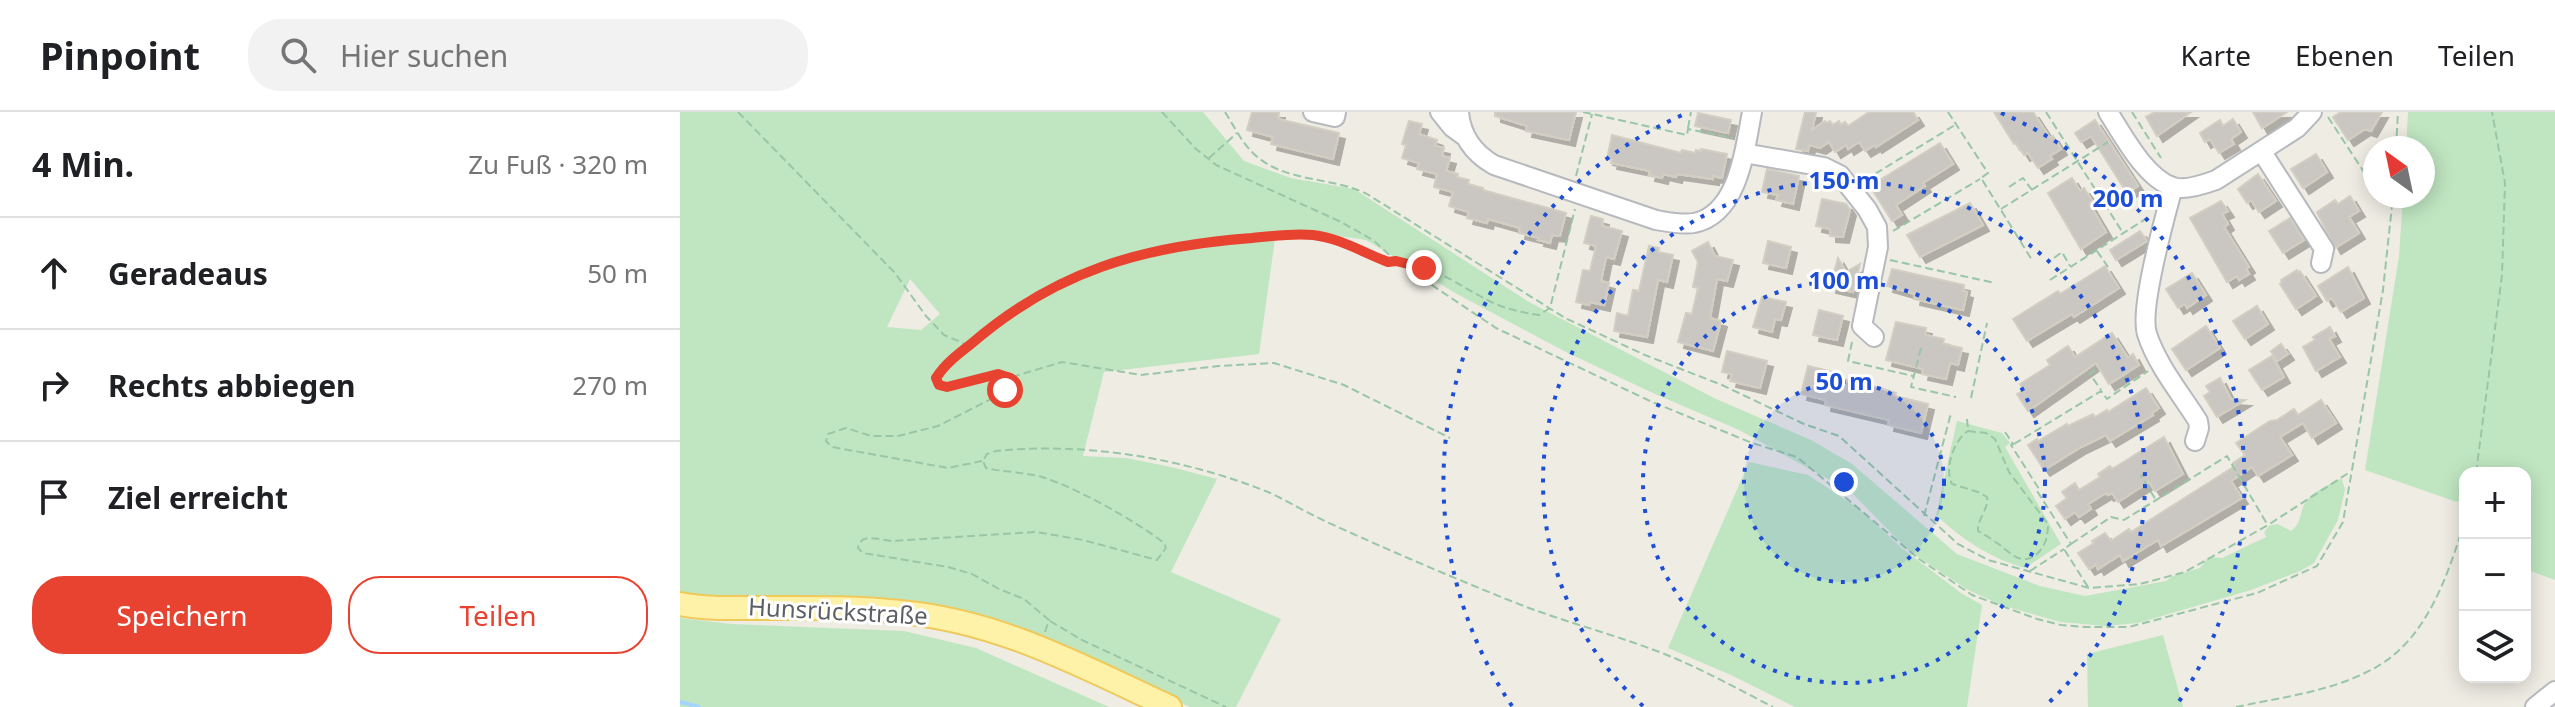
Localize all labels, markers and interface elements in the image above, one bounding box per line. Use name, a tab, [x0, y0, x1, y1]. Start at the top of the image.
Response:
search box	[248, 19, 808, 91]
text: Pinpoint	[40, 29, 200, 81]
icon: search	[276, 33, 320, 77]
text: Hier suchen	[340, 35, 508, 76]
text: Karte	[2181, 36, 2251, 74]
text: Ebenen	[2295, 36, 2394, 74]
text: Teilen	[2438, 36, 2515, 74]
north arrow	[2363, 136, 2435, 208]
text: 4 Min.	[32, 141, 134, 187]
text: Zu Fuß · 320 m	[468, 146, 648, 182]
text: 150 m	[1809, 163, 1879, 196]
text: 200 m	[2093, 181, 2163, 214]
route end	[1406, 250, 1442, 286]
icon: ahead	[32, 251, 76, 295]
text: Geradeaus	[108, 253, 268, 294]
text: 50 m	[587, 255, 648, 291]
text: 100 m	[1809, 263, 1879, 296]
icon: right	[32, 363, 76, 407]
text: 50 m	[1815, 364, 1873, 397]
text: Rechts abbiegen	[108, 365, 356, 406]
text: 270 m	[572, 367, 648, 403]
route start	[987, 372, 1023, 408]
map controls	[2459, 467, 2531, 683]
button: +	[2459, 467, 2531, 539]
centre of rings	[1830, 468, 1858, 496]
icon: arrive	[32, 475, 76, 519]
text: Ziel erreicht	[108, 477, 288, 518]
button: −	[2459, 539, 2531, 611]
button: Speichern	[32, 576, 332, 654]
button: Teilen	[348, 576, 648, 654]
street label: Hunsrückstraße	[747, 589, 929, 632]
button: layers	[2459, 611, 2531, 683]

